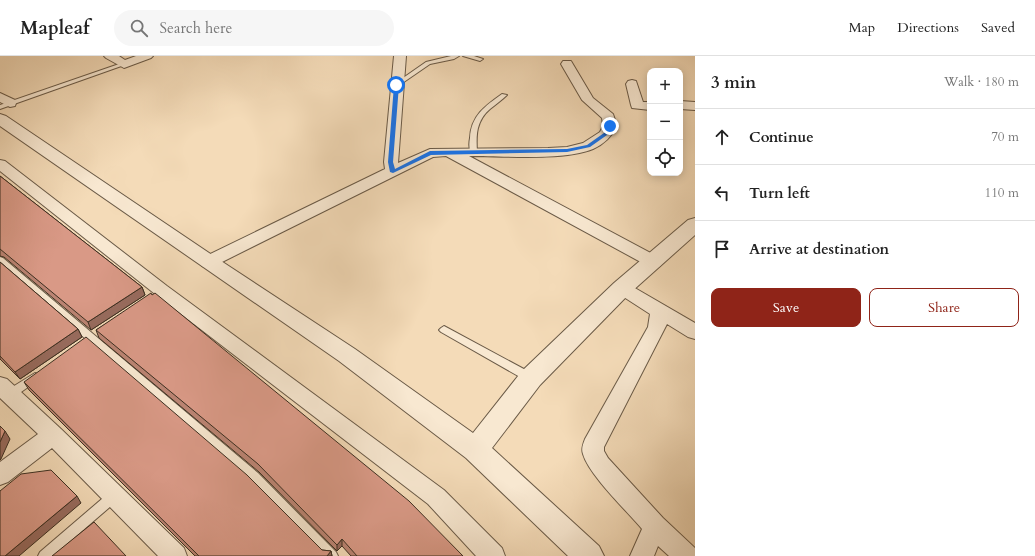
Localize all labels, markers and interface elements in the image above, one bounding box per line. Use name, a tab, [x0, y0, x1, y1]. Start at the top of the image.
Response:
search box	[114, 10, 394, 46]
text: Mapleaf	[20, 15, 90, 41]
icon: search	[128, 17, 150, 39]
text: Search here	[160, 18, 232, 38]
text: Map	[849, 18, 875, 37]
text: Directions	[897, 18, 959, 37]
text: Saved	[981, 18, 1015, 37]
map controls	[647, 68, 683, 176]
button: +	[647, 68, 683, 104]
text: 3 min	[711, 71, 756, 94]
text: Walk · 180 m	[944, 73, 1019, 91]
route start	[387, 76, 405, 94]
button: −	[647, 104, 683, 140]
route end	[601, 117, 619, 135]
icon: ahead	[711, 126, 733, 148]
text: Continue	[749, 127, 814, 147]
text: 70 m	[991, 128, 1019, 146]
button: locate	[647, 140, 683, 176]
icon: left	[711, 182, 733, 204]
text: Turn left	[749, 183, 810, 203]
text: 110 m	[985, 184, 1019, 202]
icon: arrive	[711, 238, 733, 260]
text: Arrive at destination	[749, 239, 889, 259]
button: Save	[711, 288, 861, 327]
button: Share	[869, 288, 1019, 327]

